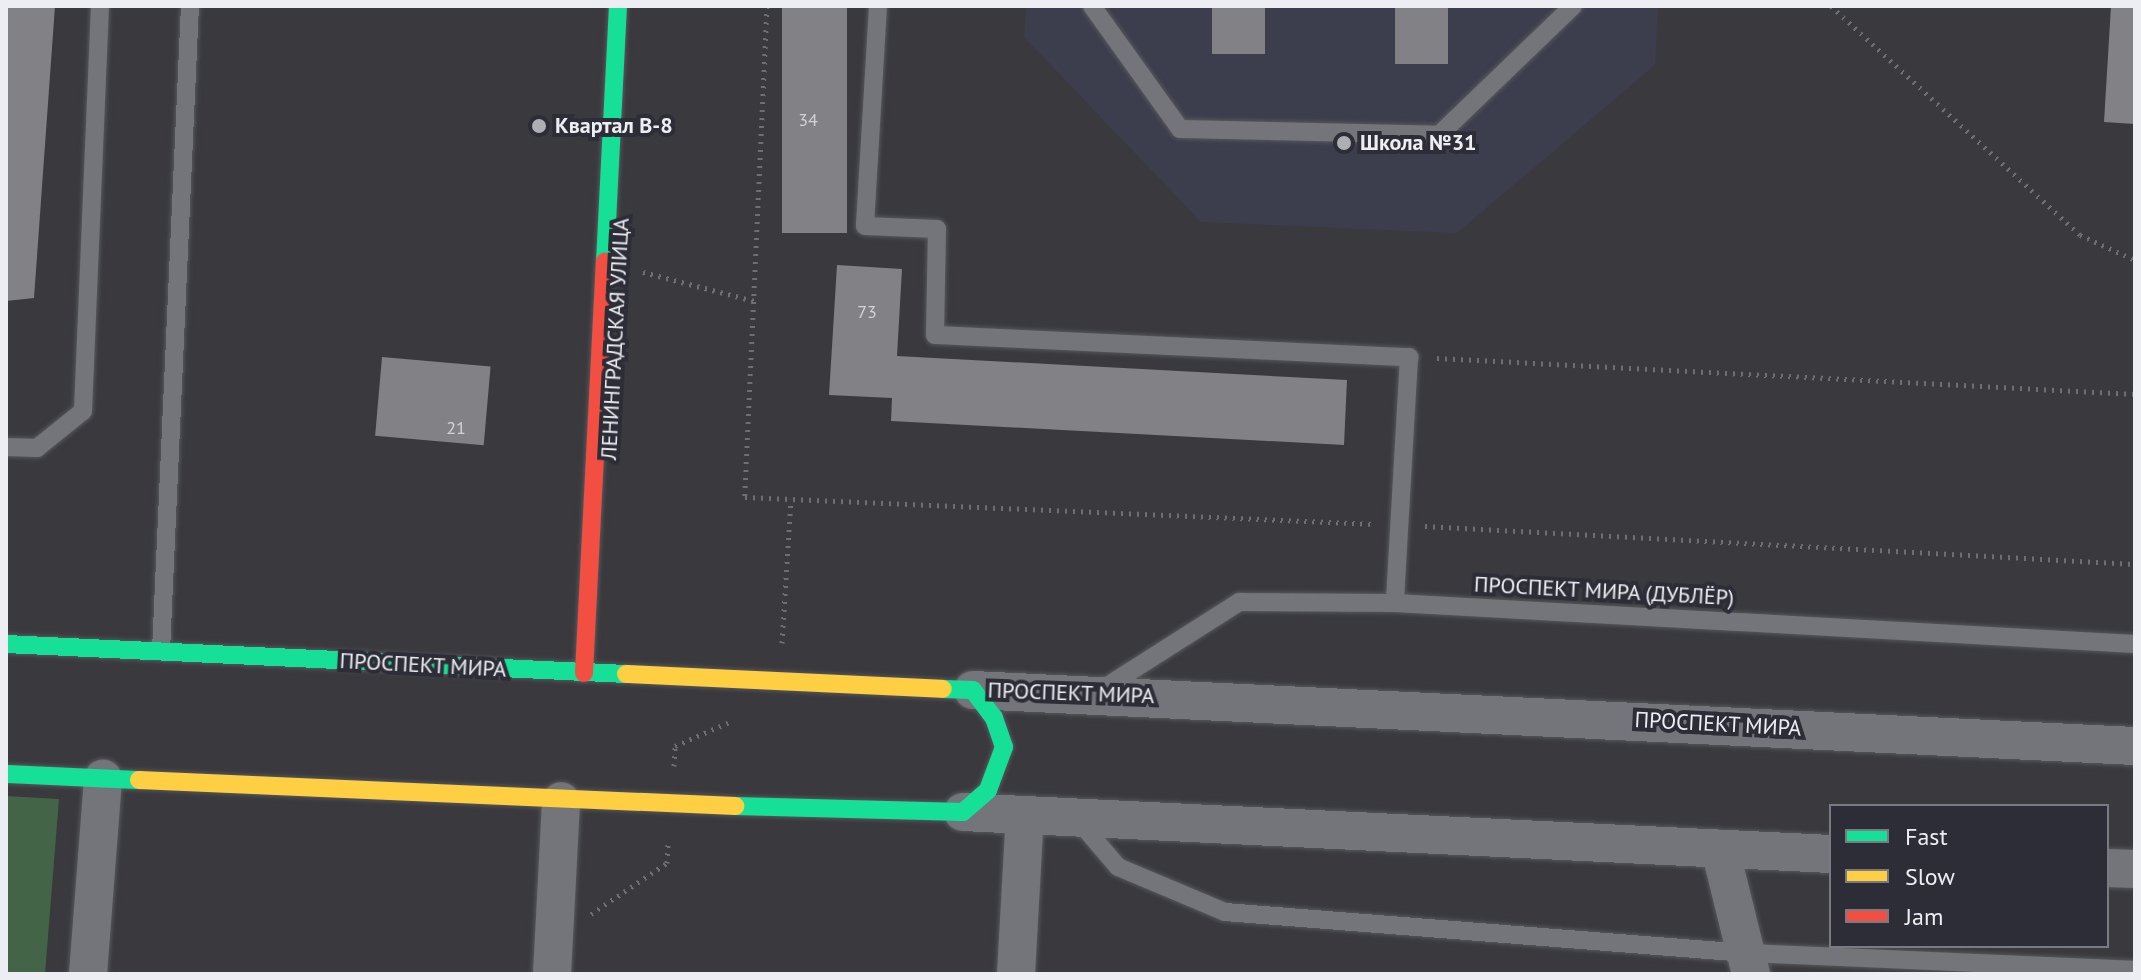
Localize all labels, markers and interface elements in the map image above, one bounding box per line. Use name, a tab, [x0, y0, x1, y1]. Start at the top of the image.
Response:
house number: 34	[798, 109, 818, 131]
place label: Квартал В-8	[555, 113, 673, 139]
marker: Квартал В-8	[530, 117, 548, 135]
place label: Школа №31	[1360, 130, 1477, 156]
marker: Школа №31	[1335, 134, 1353, 152]
street label: ЛЕНИНГРАДСКАЯ УЛИЦА	[595, 217, 635, 461]
house number: 73	[857, 301, 877, 323]
house number: 21	[446, 417, 466, 439]
street label: ПРОСПЕКТ МИРА (ДУБЛЁР)	[1472, 571, 1736, 611]
street label: ПРОСПЕКТ МИРА	[339, 647, 507, 683]
street label: ПРОСПЕКТ МИРА	[987, 677, 1155, 709]
street label: ПРОСПЕКТ МИРА	[1634, 706, 1802, 742]
legend	[1829, 804, 2109, 948]
text: Fast	[1905, 821, 1948, 852]
text: Slow	[1905, 861, 1955, 892]
text: Jam	[1905, 901, 1943, 932]

